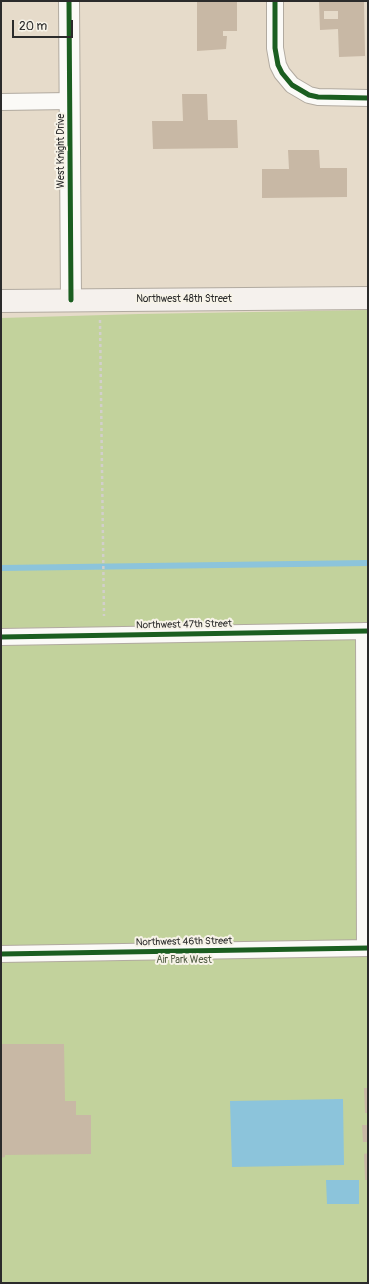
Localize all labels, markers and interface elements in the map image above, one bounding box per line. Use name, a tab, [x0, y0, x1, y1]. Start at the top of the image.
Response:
scale bar	[14, 12, 75, 38]
text: 20 m	[19, 19, 47, 34]
street label: West Knight Drive	[55, 114, 67, 188]
street label: Northwest 48th Street	[136, 293, 232, 305]
street label: Northwest 47th Street	[136, 618, 232, 632]
street label: Northwest 46th Street	[136, 935, 232, 949]
park label: Air Park West	[156, 954, 212, 966]

